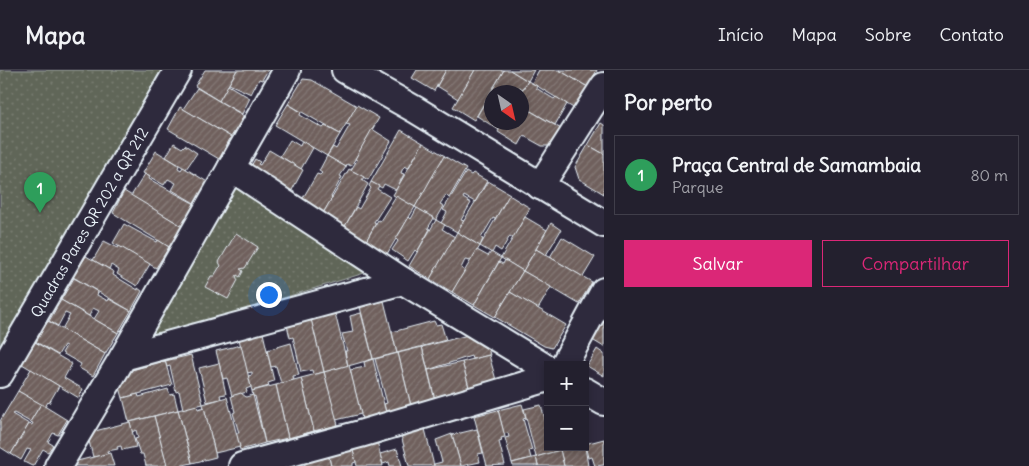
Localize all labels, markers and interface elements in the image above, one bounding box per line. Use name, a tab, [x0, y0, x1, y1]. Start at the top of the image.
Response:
text: Mapa	[25, 20, 85, 50]
text: Início	[718, 23, 764, 46]
text: Mapa	[792, 23, 837, 46]
text: Sobre	[865, 23, 911, 46]
text: Contato	[939, 23, 1004, 46]
north arrow	[484, 85, 529, 130]
text: Por perto	[624, 89, 712, 116]
street label: Quadras Pares QR 202 a QR 212	[27, 124, 151, 320]
text: Praça Central de Samambaia	[672, 153, 921, 177]
text: 1	[638, 165, 644, 185]
text: 80 m	[970, 165, 1008, 185]
pin: 1	[24, 172, 56, 213]
text: Parque	[672, 177, 723, 197]
button: Salvar	[624, 240, 812, 287]
button: Compartilhar	[822, 240, 1009, 287]
your location	[256, 282, 282, 308]
map controls	[544, 361, 589, 451]
button: +	[544, 361, 589, 406]
button: −	[544, 406, 589, 451]

